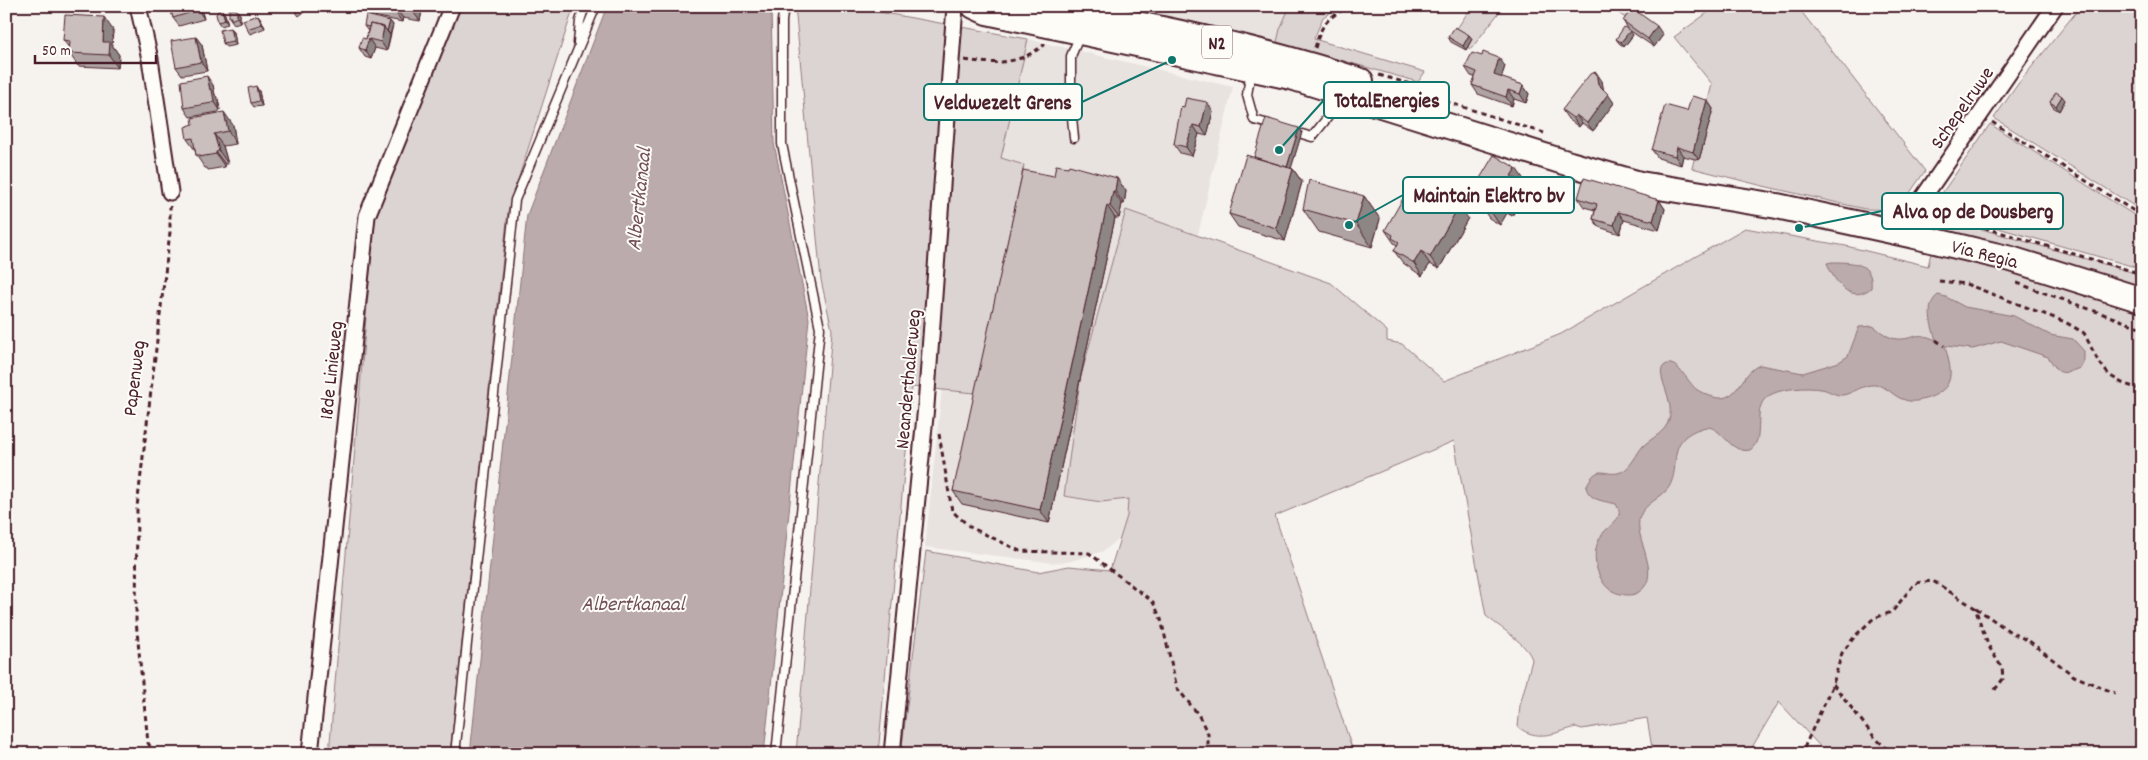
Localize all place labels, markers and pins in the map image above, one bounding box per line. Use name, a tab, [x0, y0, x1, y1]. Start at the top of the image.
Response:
callout: TotalEnergies	[1324, 82, 1449, 118]
callout: Veldwezelt Grens	[924, 84, 1082, 120]
callout: Maintain Elektro bv	[1403, 177, 1574, 213]
callout: Alva op de Dousberg	[1882, 193, 2063, 229]

